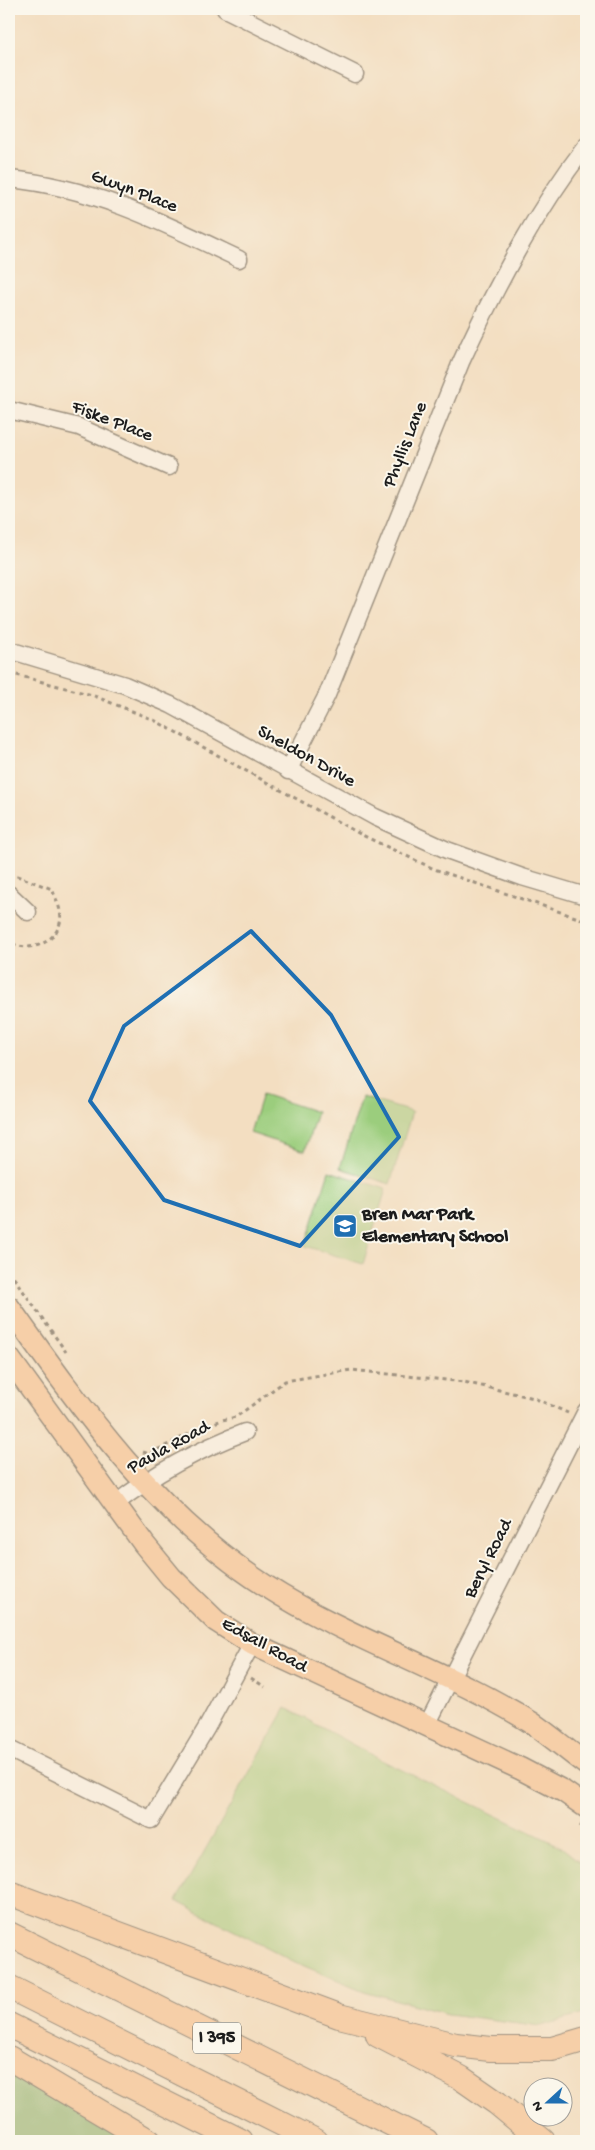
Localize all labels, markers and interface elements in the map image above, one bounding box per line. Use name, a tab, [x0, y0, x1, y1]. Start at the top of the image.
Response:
street label: Gwyn Place	[87, 165, 181, 219]
street label: Fiske Place	[67, 396, 156, 448]
street label: Phyllis Lane	[378, 399, 434, 492]
street label: Sheldon Drive	[253, 721, 359, 794]
place label: Bren Mar Park Elementary School	[361, 1204, 508, 1249]
school or university icon: Bren Mar Park Elementary School	[332, 1213, 358, 1239]
street label: Paula Road	[123, 1415, 216, 1481]
street label: Beryl Road	[459, 1514, 520, 1603]
street label: Edsall Road	[217, 1613, 313, 1680]
road number: I 395	[193, 2022, 241, 2054]
north arrow	[522, 2078, 572, 2128]
text: N	[529, 2098, 548, 2113]

